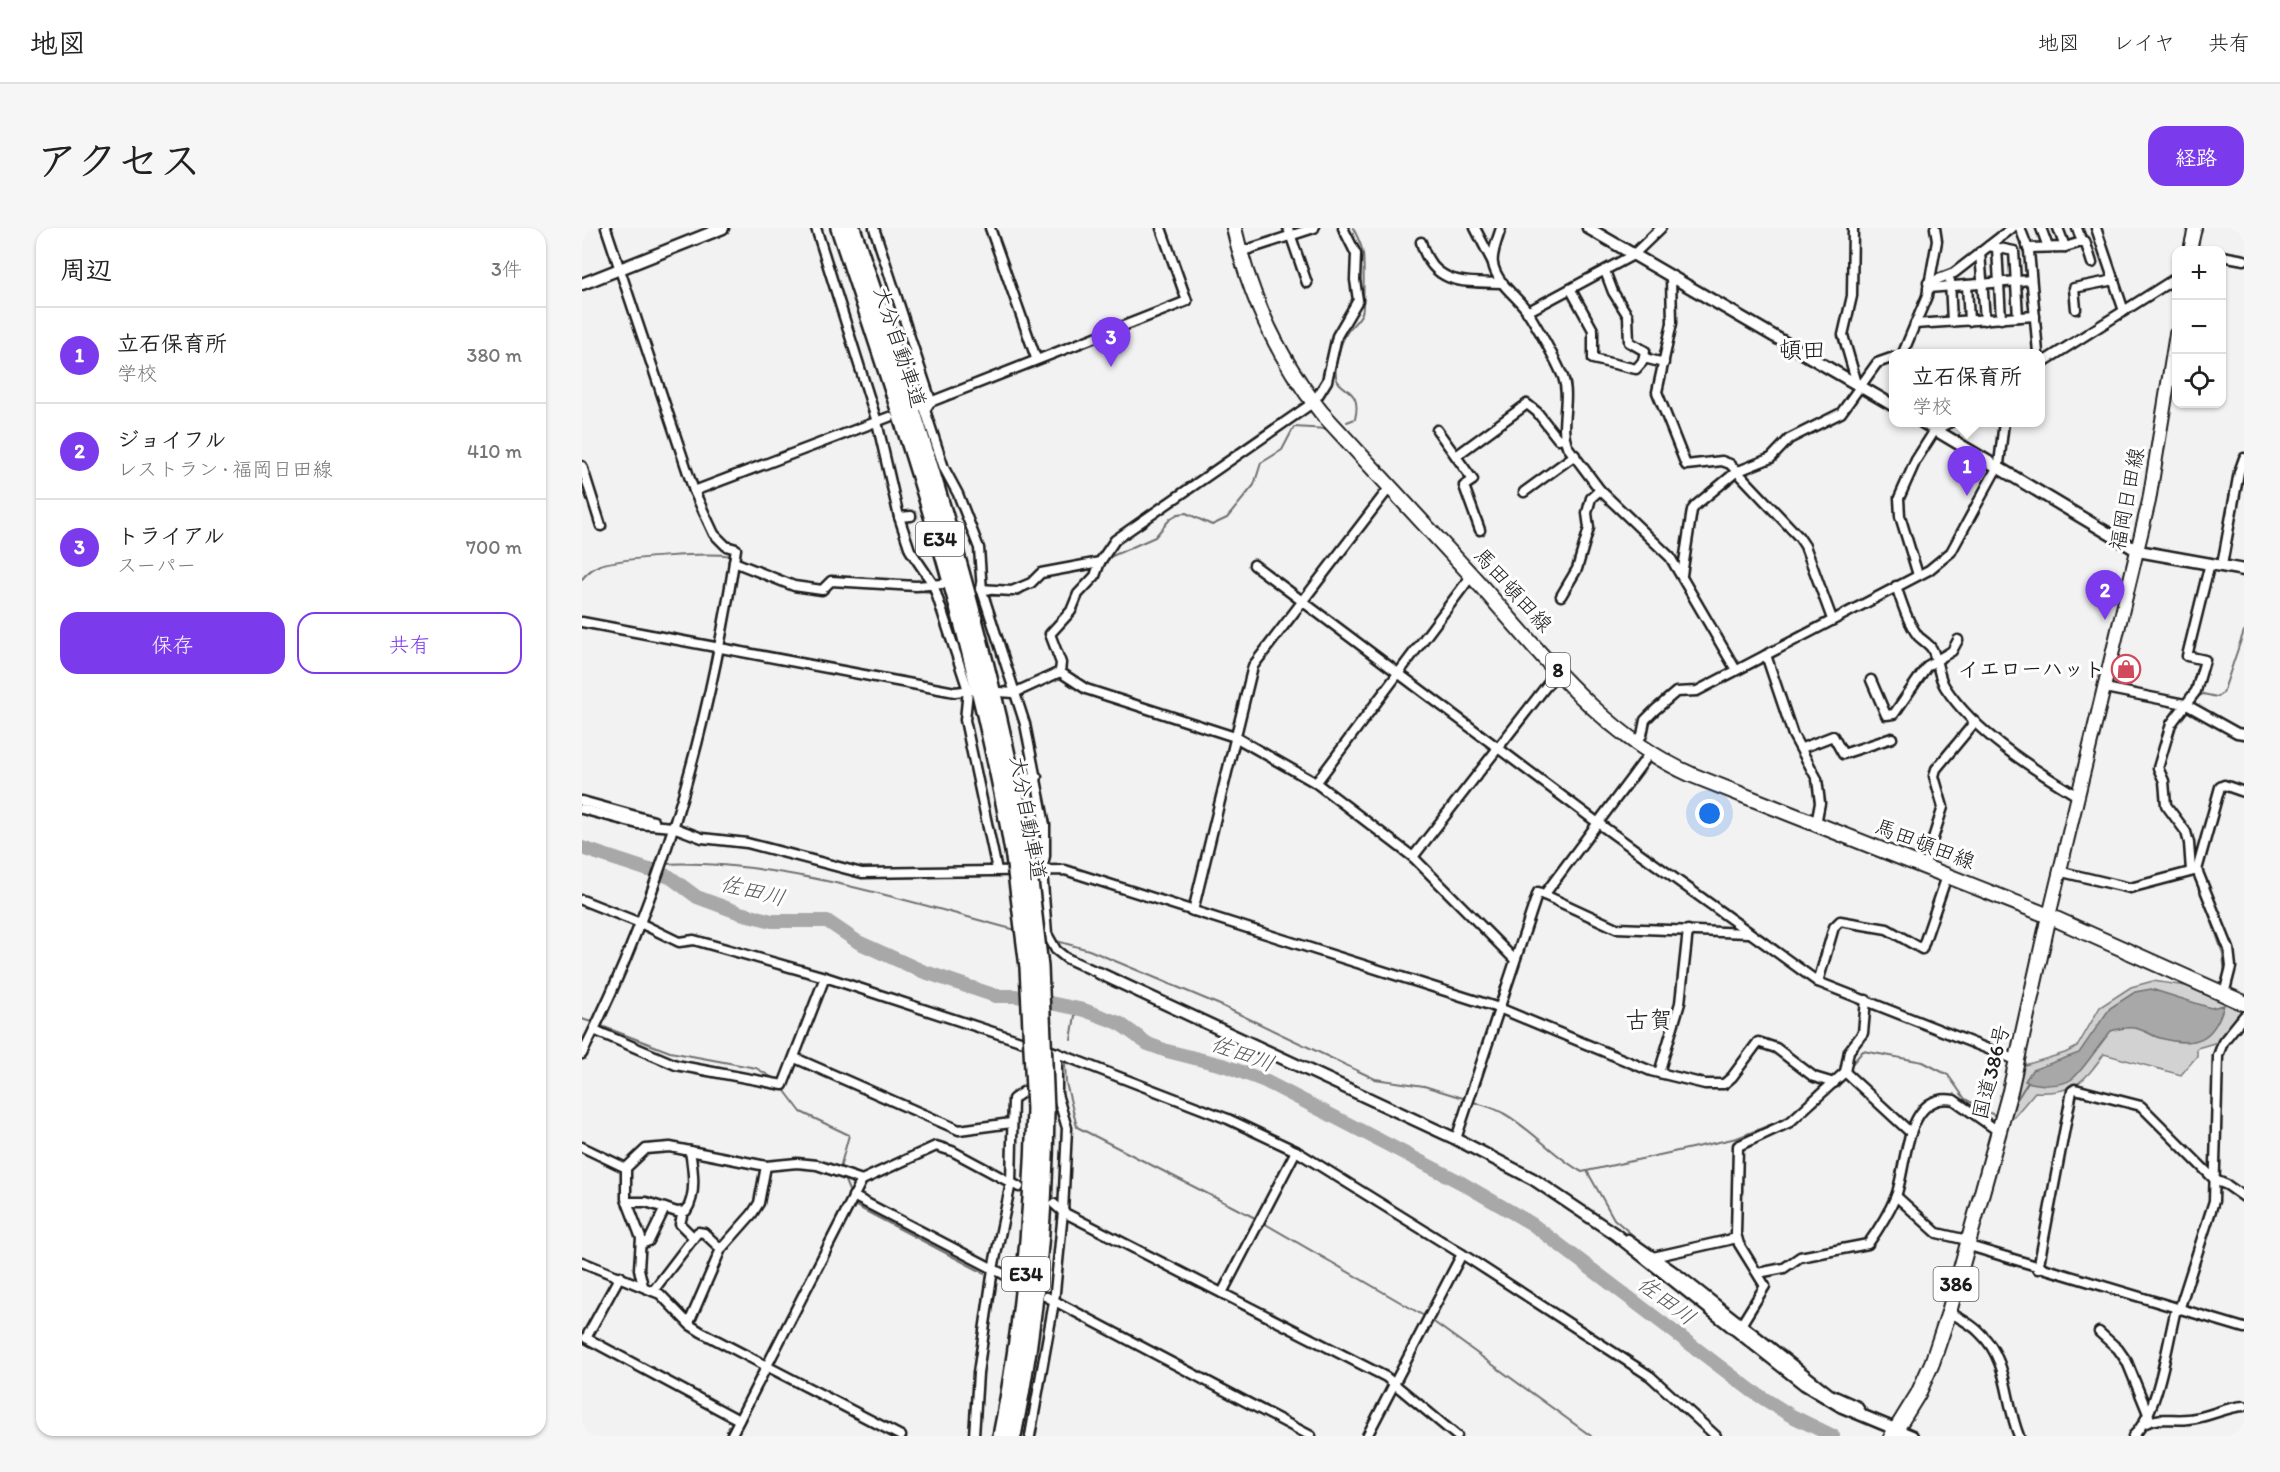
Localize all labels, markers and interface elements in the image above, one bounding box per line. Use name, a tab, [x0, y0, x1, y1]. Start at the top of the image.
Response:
text: 地図	[30, 26, 86, 60]
text: 地図	[2038, 30, 2080, 55]
text: レイヤ	[2113, 30, 2175, 55]
text: 共有	[2208, 30, 2250, 55]
button: 経路	[2148, 126, 2244, 186]
text: アクセス	[36, 135, 201, 186]
map controls	[2172, 246, 2226, 408]
button: +	[2172, 246, 2226, 300]
text: 周辺	[60, 254, 112, 286]
text: 3件	[491, 257, 522, 281]
street label: 大分自動車道	[869, 283, 932, 411]
button: −	[2172, 300, 2226, 354]
pin: 3	[1092, 318, 1130, 367]
text: 立石保育所	[117, 330, 227, 357]
district label: 頓田	[1778, 335, 1826, 364]
text: 1	[75, 343, 84, 367]
text: 380 m	[467, 343, 522, 367]
popup	[1889, 349, 2045, 427]
button: locate	[2172, 354, 2226, 408]
text: 学校	[117, 361, 157, 385]
text: 立石保育所	[1912, 363, 2022, 390]
text: 学校	[1912, 394, 1952, 418]
text: ジョイフル	[117, 426, 227, 453]
text: 2	[74, 439, 85, 463]
text: 410 m	[467, 439, 522, 463]
street label: 福岡日田線	[2104, 445, 2149, 553]
pin: 1	[1948, 446, 1986, 496]
text: レストラン · 福岡日田線	[117, 457, 332, 481]
text: トライアル	[117, 522, 225, 549]
road number: E34	[916, 522, 964, 556]
text: 3	[74, 535, 85, 559]
text: 700 m	[466, 535, 522, 559]
street label: 馬田頓田線	[1469, 542, 1558, 637]
text: スーパー	[117, 553, 196, 577]
pin: 2	[2086, 570, 2125, 620]
button: 保存	[60, 612, 285, 674]
button: 共有	[297, 612, 522, 674]
road number: 8	[1546, 653, 1570, 687]
shop icon: イエローハット	[2110, 653, 2142, 685]
place label: イエローハット	[1958, 656, 2105, 681]
street label: 大分自動車道	[1005, 754, 1052, 882]
your location	[1695, 799, 1724, 828]
street label: 馬田頓田線	[1872, 813, 1979, 874]
water label: 佐田川	[718, 869, 788, 912]
district label: 古賀	[1625, 1005, 1673, 1034]
street label: 国道386号	[1967, 1022, 2014, 1122]
water label: 佐田川	[1207, 1029, 1278, 1077]
road number: E34	[1002, 1257, 1050, 1291]
road number: 386	[1934, 1267, 1978, 1301]
water label: 佐田川	[1632, 1270, 1701, 1331]

